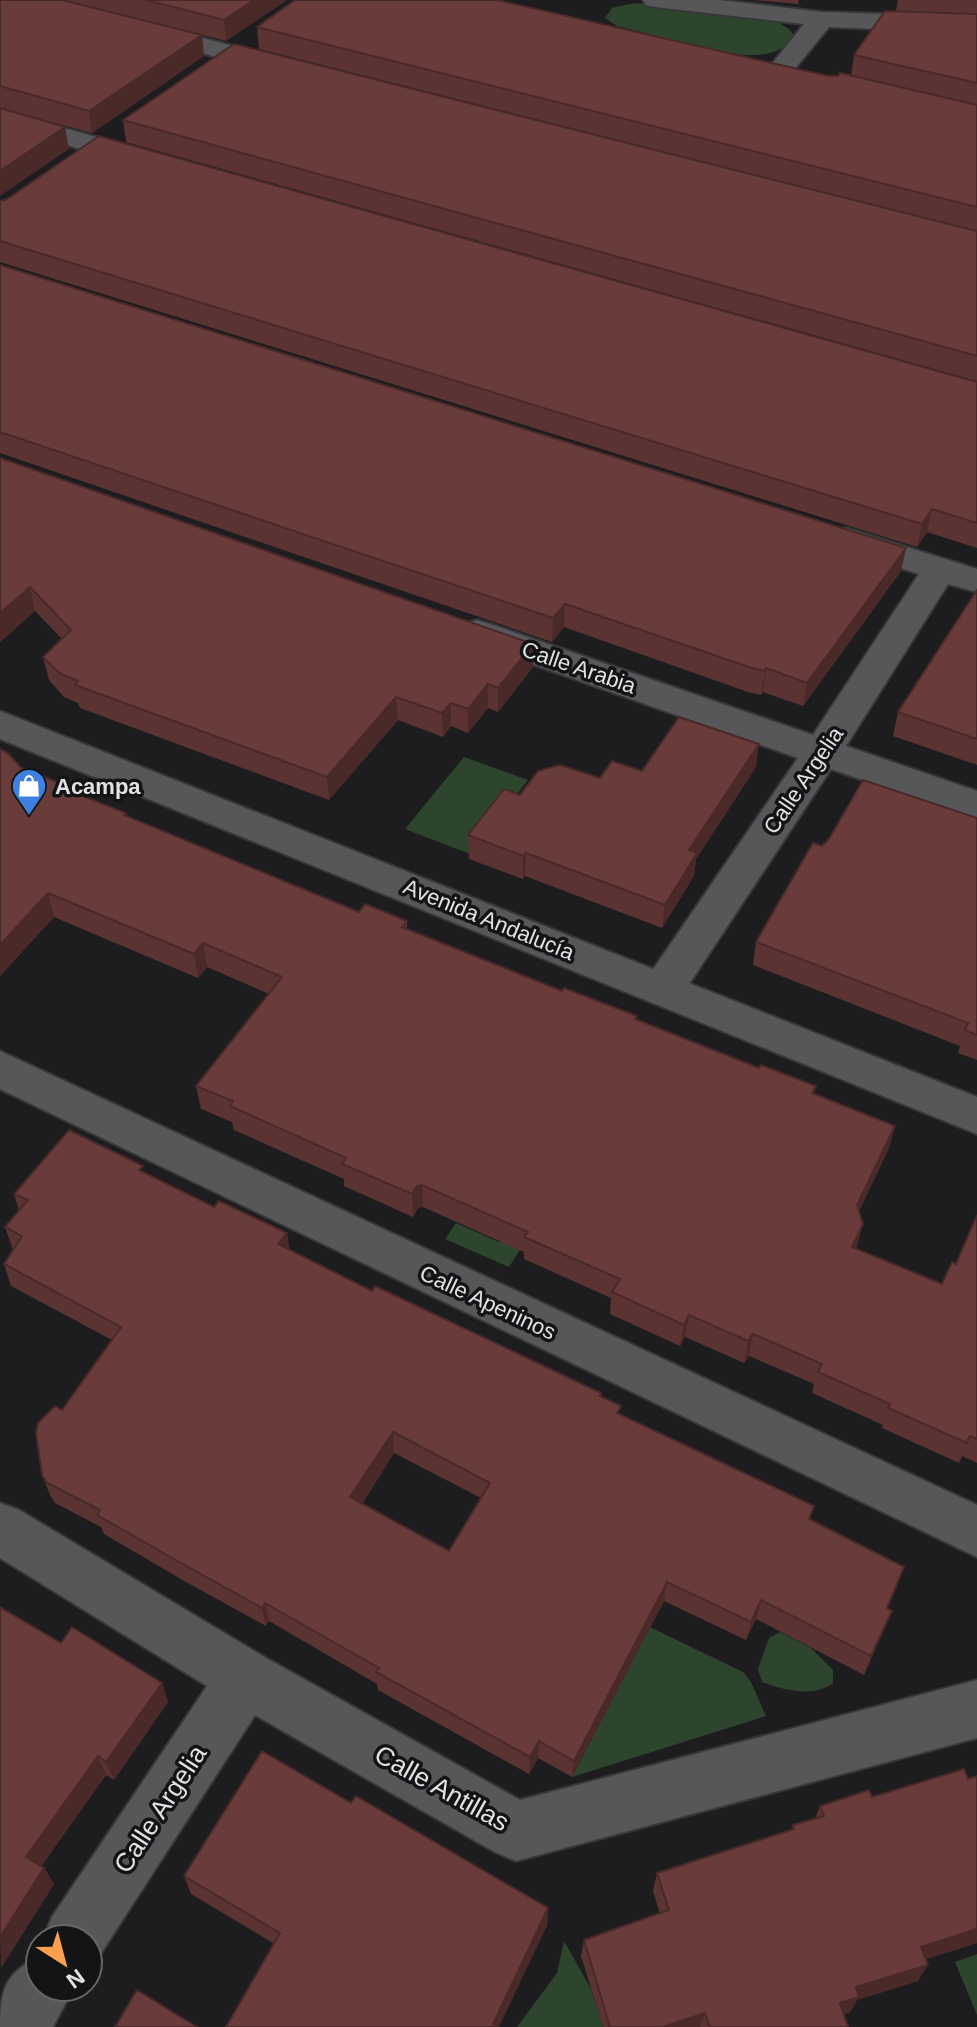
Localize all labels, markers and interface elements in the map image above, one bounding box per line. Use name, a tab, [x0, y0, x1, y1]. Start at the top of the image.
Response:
street label: Calle Arabia	[519, 636, 640, 699]
street label: Calle Argelia	[759, 721, 849, 838]
shop icon: Acampa	[10, 767, 48, 817]
place label: Acampa	[55, 774, 141, 799]
street label: Avenida Andalucía	[400, 874, 579, 965]
street label: Calle Apeninos	[416, 1260, 560, 1345]
street label: Calle Argelia	[108, 1739, 213, 1878]
street label: Calle Antillas	[370, 1739, 514, 1837]
north arrow	[24, 1923, 104, 2003]
text: N	[62, 1964, 89, 1994]

